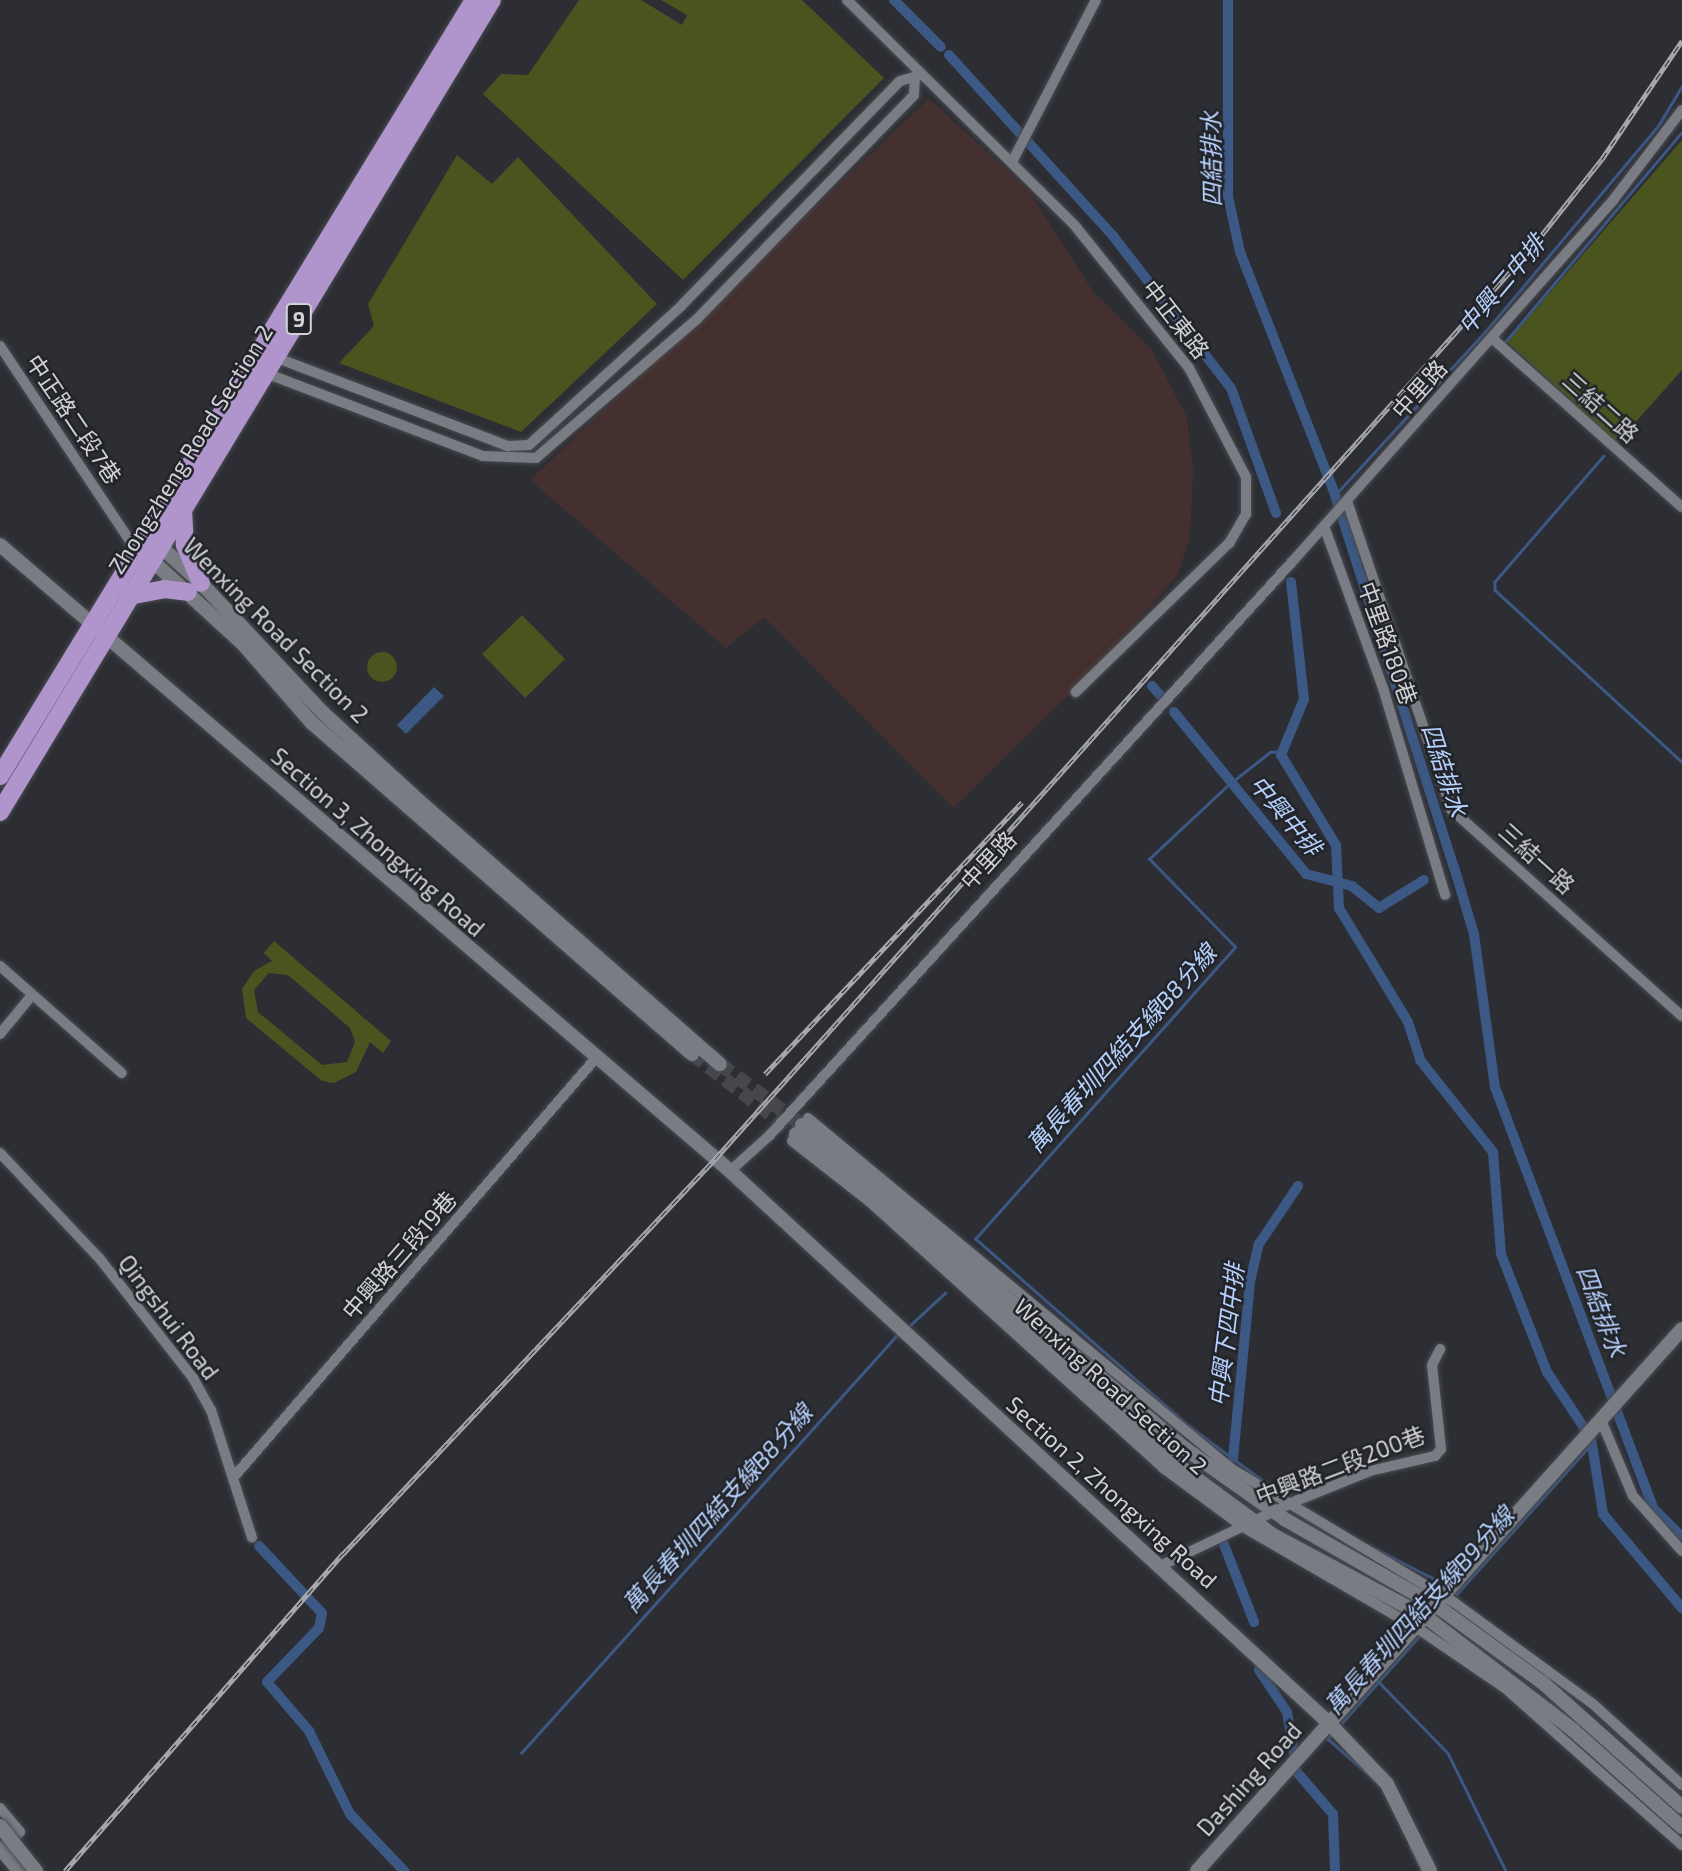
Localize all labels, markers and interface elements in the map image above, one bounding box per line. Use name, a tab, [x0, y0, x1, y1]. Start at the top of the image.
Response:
water label: 四結排水	[1196, 111, 1226, 207]
water label: 中興二中排	[1451, 229, 1551, 339]
street label: 中正東路	[1137, 274, 1215, 364]
road number: 9	[285, 302, 313, 336]
street label: Zhongzheng Road Section 2	[102, 320, 278, 578]
street label: 中正路二段7巷	[21, 349, 127, 489]
street label: 中里路	[1386, 354, 1452, 424]
street label: 三結二路	[1558, 366, 1644, 448]
street label: Wenxing Road Section 2	[178, 532, 374, 728]
street label: 中里路180巷	[1353, 578, 1423, 708]
water label: 四結排水	[1416, 720, 1474, 820]
street label: Section 3, Zhongxing Road	[266, 742, 490, 942]
water label: 中興中排	[1244, 769, 1328, 861]
street label: 三結一路	[1494, 817, 1580, 899]
street label: 中里路	[954, 825, 1022, 895]
water label: 萬長春圳四結支線B8分線	[1020, 938, 1222, 1158]
street label: 中興路三段19巷	[336, 1185, 462, 1325]
street label: Qingshui Road	[113, 1249, 225, 1385]
water label: 四結排水	[1571, 1261, 1633, 1361]
water label: 中興下四中排	[1203, 1262, 1249, 1408]
street label: Wenxing Road Section 2	[1009, 1292, 1213, 1480]
street label: Section 2, Zhongxing Road	[1001, 1390, 1223, 1594]
water label: 萬長春圳四結支線B8分線	[616, 1398, 818, 1618]
street label: 中興路二段200巷	[1252, 1420, 1428, 1510]
water label: 萬長春圳四結支線B9分線	[1318, 1501, 1520, 1719]
street label: Dashing Road	[1191, 1717, 1307, 1841]

